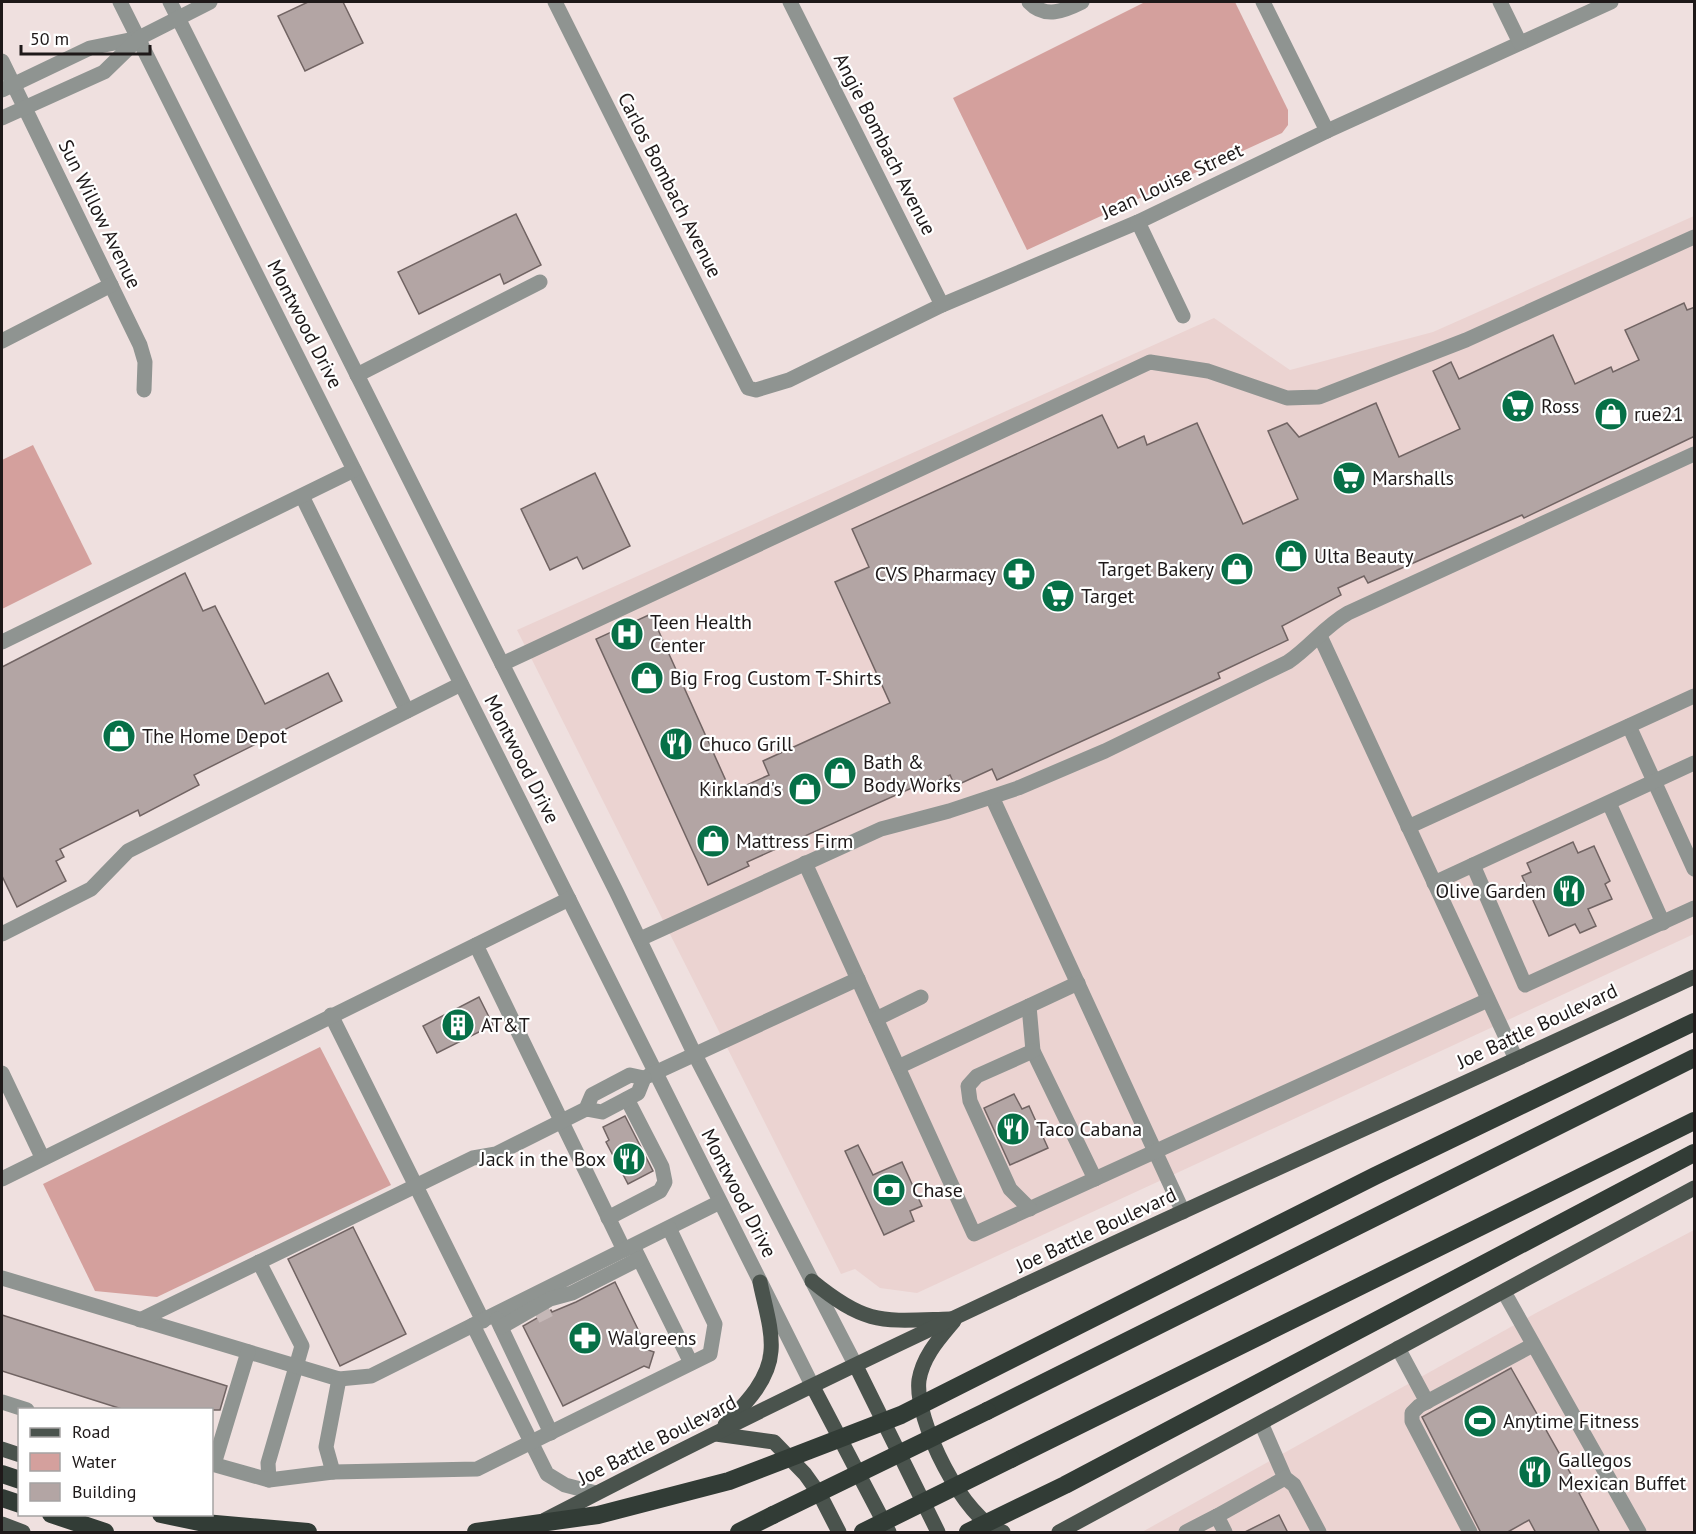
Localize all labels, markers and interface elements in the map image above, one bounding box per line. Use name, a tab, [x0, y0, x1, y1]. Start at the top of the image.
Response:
scale bar	[21, 18, 150, 56]
text: 50 m	[30, 27, 69, 50]
street label: Angie Bombach Avenue	[828, 49, 942, 239]
street label: Carlos Bombach Avenue	[612, 88, 728, 282]
street label: Sun Willow Avenue	[53, 135, 147, 293]
street label: Jean Louise Street	[1096, 137, 1247, 226]
street label: Montwood Drive	[261, 255, 349, 393]
supermarket icon: Ross	[1500, 388, 1536, 424]
place label: Ross	[1541, 393, 1580, 419]
shop icon: rue21	[1593, 396, 1629, 432]
place label: rue21	[1634, 401, 1684, 427]
supermarket icon: Marshalls	[1331, 460, 1367, 496]
place label: Marshalls	[1372, 465, 1454, 491]
shop icon: Ulta Beauty	[1273, 538, 1309, 574]
place label: Ulta Beauty	[1314, 543, 1414, 569]
shop icon: Target Bakery	[1219, 551, 1255, 587]
pharmacy icon: CVS Pharmacy	[1001, 556, 1037, 592]
place label: Target Bakery	[1098, 556, 1215, 582]
place label: CVS Pharmacy	[875, 561, 997, 587]
supermarket icon: Target	[1040, 578, 1076, 614]
place label: Target	[1081, 583, 1135, 609]
place label: Teen Health Center	[650, 609, 752, 658]
hospital icon: Teen Health Center	[609, 616, 645, 652]
shop icon: Big Frog Custom T-Shirts	[629, 660, 665, 696]
place label: Big Frog Custom T-Shirts	[670, 665, 882, 691]
street label: Montwood Drive	[478, 690, 566, 828]
shop icon: The Home Depot	[101, 718, 137, 754]
place label: The Home Depot	[142, 723, 287, 749]
restaurant icon: Chuco Grill	[658, 726, 694, 762]
place label: Chuco Grill	[699, 731, 793, 757]
place label: Bath & Body Works	[863, 749, 961, 798]
shop icon: Bath & Body Works	[822, 755, 858, 791]
shop icon: Kirkland's	[787, 771, 823, 807]
place label: Kirkland's	[699, 776, 782, 802]
shop icon: Mattress Firm	[695, 823, 731, 859]
place label: Mattress Firm	[736, 828, 853, 854]
restaurant icon: Olive Garden	[1551, 873, 1587, 909]
place label: Olive Garden	[1435, 878, 1546, 904]
street label: Joe Battle Boulevard	[1452, 977, 1622, 1075]
building icon: AT&T	[440, 1007, 476, 1043]
place label: AT&T	[481, 1012, 530, 1038]
restaurant icon: Taco Cabana	[995, 1111, 1031, 1147]
place label: Taco Cabana	[1036, 1116, 1142, 1142]
street label: Montwood Drive	[695, 1124, 783, 1262]
restaurant icon: Jack in the Box	[611, 1141, 647, 1177]
place label: Jack in the Box	[479, 1146, 606, 1172]
bank icon: Chase	[871, 1172, 907, 1208]
place label: Chase	[912, 1177, 963, 1203]
street label: Joe Battle Boulevard	[1011, 1181, 1181, 1279]
pharmacy icon: Walgreens	[567, 1320, 603, 1356]
place label: Walgreens	[608, 1325, 697, 1351]
street label: Joe Battle Boulevard	[573, 1389, 741, 1492]
sports icon: Anytime Fitness	[1462, 1403, 1498, 1439]
legend	[18, 1408, 213, 1516]
place label: Anytime Fitness	[1503, 1408, 1639, 1434]
text: Road	[72, 1420, 110, 1443]
place label: Gallegos Mexican Buffet	[1558, 1447, 1687, 1496]
text: Water	[72, 1450, 116, 1473]
restaurant icon: Gallegos Mexican Buffet	[1517, 1454, 1553, 1490]
text: Building	[72, 1480, 136, 1503]

